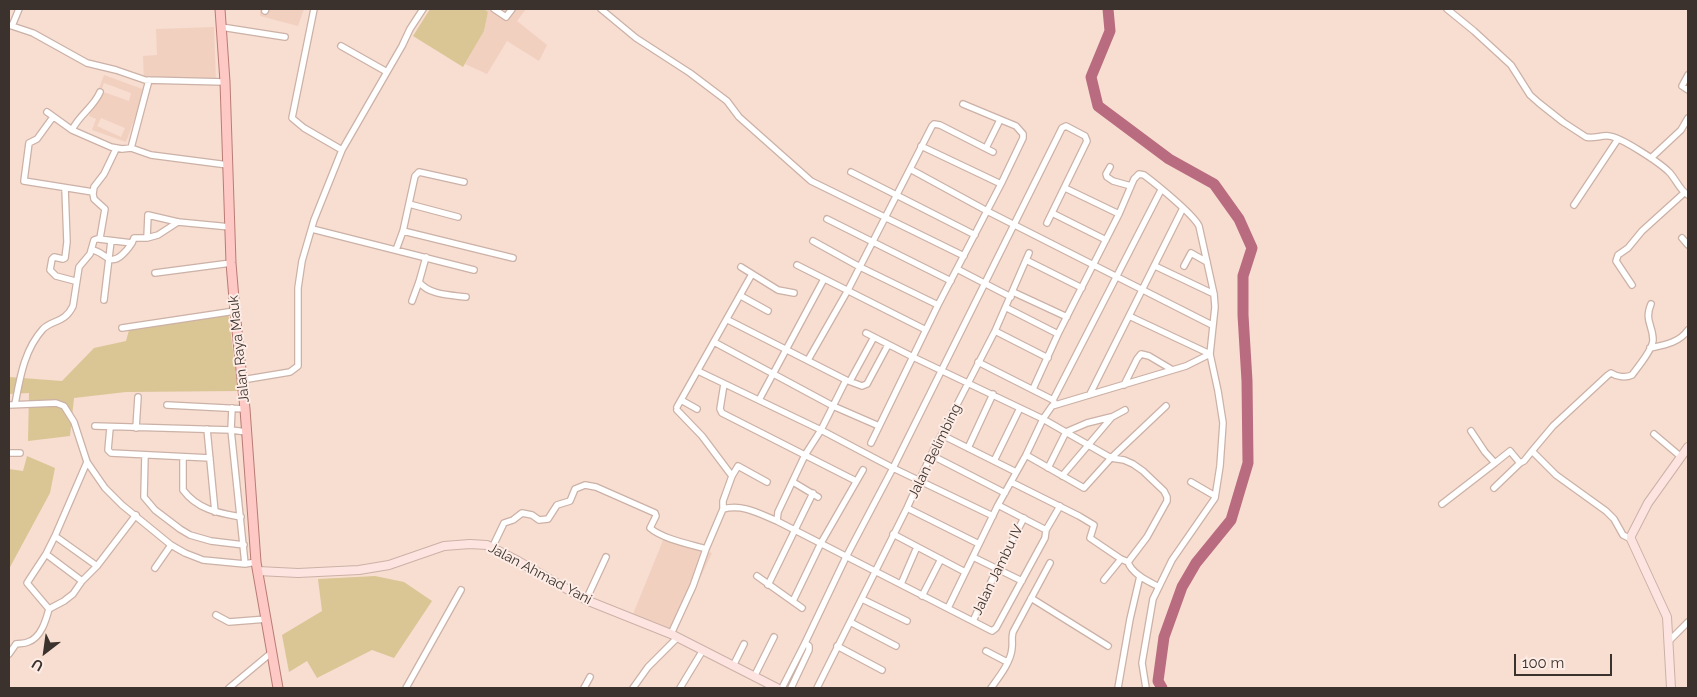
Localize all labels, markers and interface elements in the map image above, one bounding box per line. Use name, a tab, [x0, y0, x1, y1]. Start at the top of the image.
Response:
street label: Jalan Raya Mauk	[225, 294, 253, 404]
street label: Jalan Belimbing	[905, 401, 965, 501]
street label: Jalan Jambu IV	[969, 522, 1027, 618]
street label: Jalan Ahmad Yani	[486, 540, 594, 608]
north arrow	[20, 627, 70, 677]
scale bar	[1517, 644, 1614, 676]
text: 100 m	[1522, 654, 1564, 672]
text: U	[29, 655, 46, 675]

